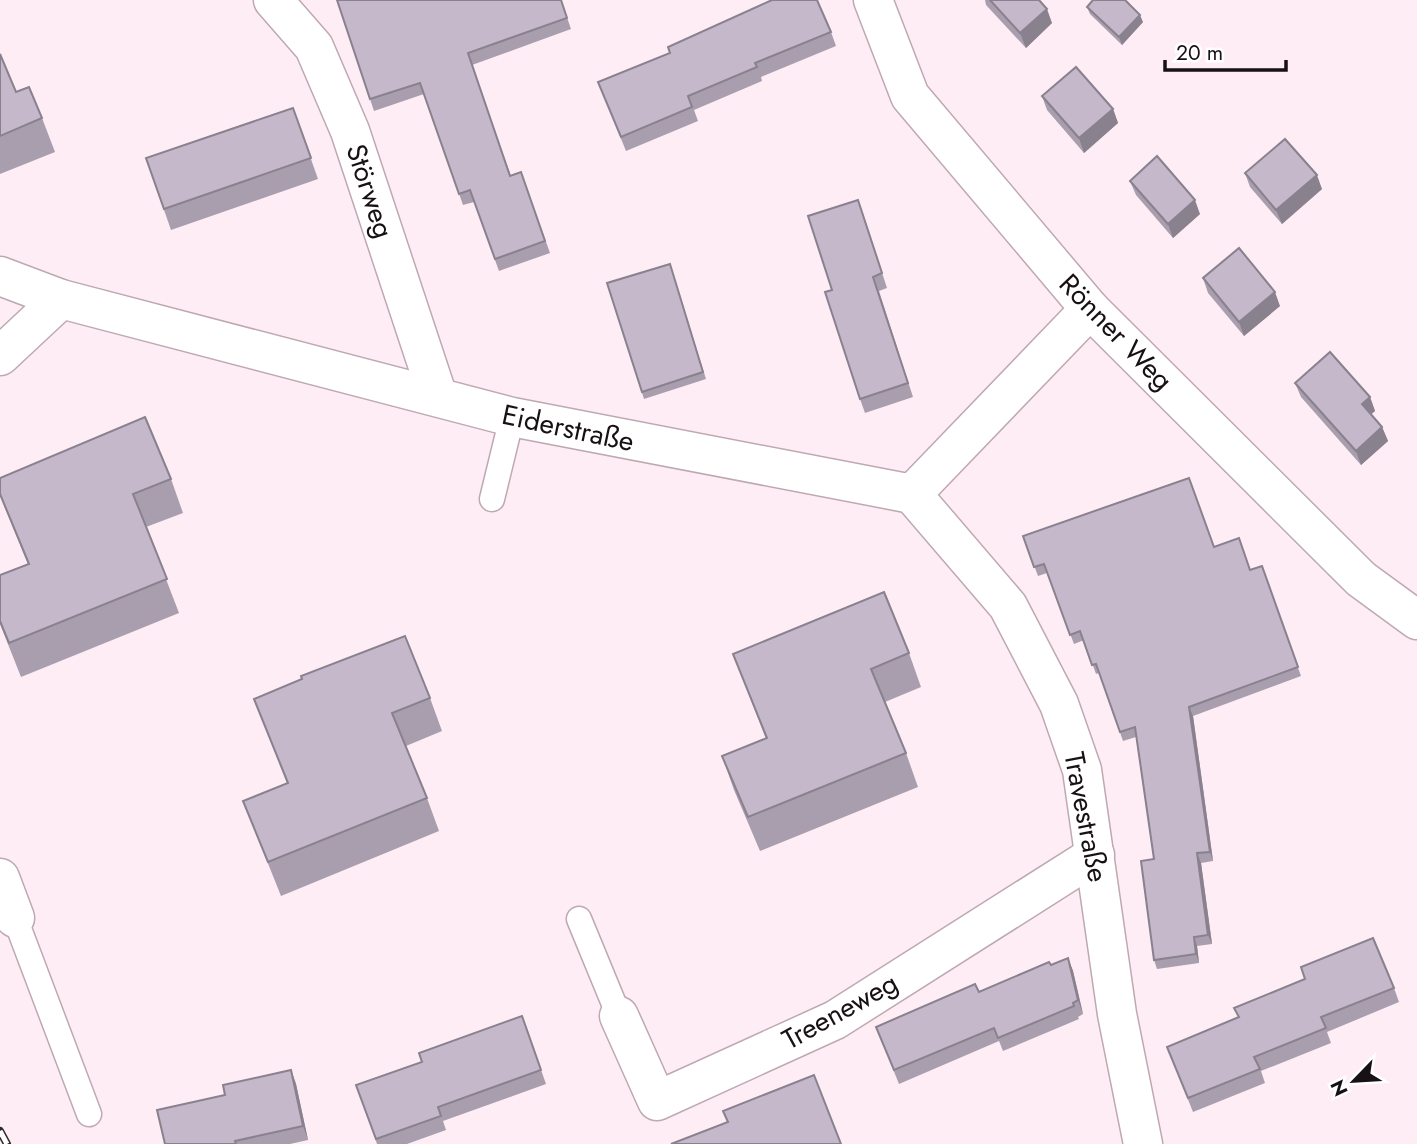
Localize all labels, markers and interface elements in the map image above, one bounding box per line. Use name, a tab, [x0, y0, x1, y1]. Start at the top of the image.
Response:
scale bar	[1165, 28, 1286, 72]
text: 20 m	[1176, 38, 1223, 68]
street label: Störweg	[336, 139, 404, 243]
street label: Rönner Weg	[1050, 264, 1182, 400]
street label: Eiderstraße	[498, 394, 638, 462]
street label: Travestraße	[1053, 749, 1119, 885]
street label: Treeneweg	[775, 962, 905, 1060]
north arrow	[1319, 1046, 1389, 1116]
text: N	[1324, 1075, 1354, 1101]

